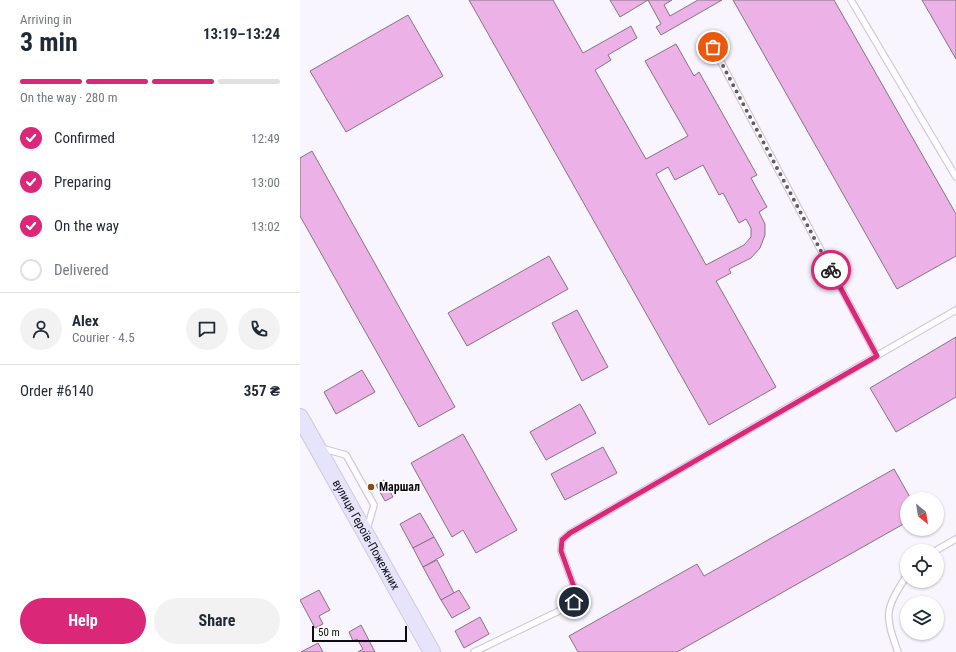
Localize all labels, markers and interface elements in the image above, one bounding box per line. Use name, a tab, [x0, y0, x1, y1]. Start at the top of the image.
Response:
text: Arriving in	[20, 12, 72, 27]
text: 13:19–13:24	[203, 25, 280, 43]
text: 3 min	[20, 27, 78, 57]
pin	[696, 30, 730, 64]
icon: bag	[702, 36, 724, 58]
text: On the way · 280 m	[20, 90, 117, 105]
icon: check	[20, 127, 42, 149]
text: Confirmed	[54, 129, 115, 147]
text: 12:49	[251, 131, 280, 146]
icon: check	[20, 171, 42, 193]
text: Preparing	[54, 173, 111, 191]
text: 13:00	[251, 175, 280, 190]
icon: check	[20, 215, 42, 237]
text: On the way	[54, 217, 119, 235]
text: 13:02	[251, 219, 280, 234]
courier	[811, 250, 851, 290]
icon: bike	[820, 259, 842, 281]
text: Delivered	[54, 261, 109, 279]
button: person	[20, 308, 62, 350]
button: chat	[186, 308, 228, 350]
button: phone	[238, 308, 280, 350]
text: Alex	[72, 312, 99, 330]
text: Courier · 4.5	[72, 330, 135, 345]
text: Order #6140	[20, 382, 94, 400]
text: 357 ₴	[244, 382, 280, 400]
street label: вулиця Героїв-Пожежних	[330, 477, 403, 592]
place label: Маршал	[379, 480, 420, 494]
marker: Маршал	[366, 482, 376, 492]
north arrow	[900, 492, 944, 536]
map controls	[900, 492, 944, 640]
button: locate	[900, 544, 944, 588]
pin	[557, 585, 591, 619]
icon: home	[563, 591, 585, 613]
button: layers	[900, 596, 944, 640]
button: Help	[20, 598, 146, 644]
button: Share	[154, 598, 280, 644]
scale bar	[312, 624, 407, 643]
text: 50 m	[318, 626, 340, 639]

